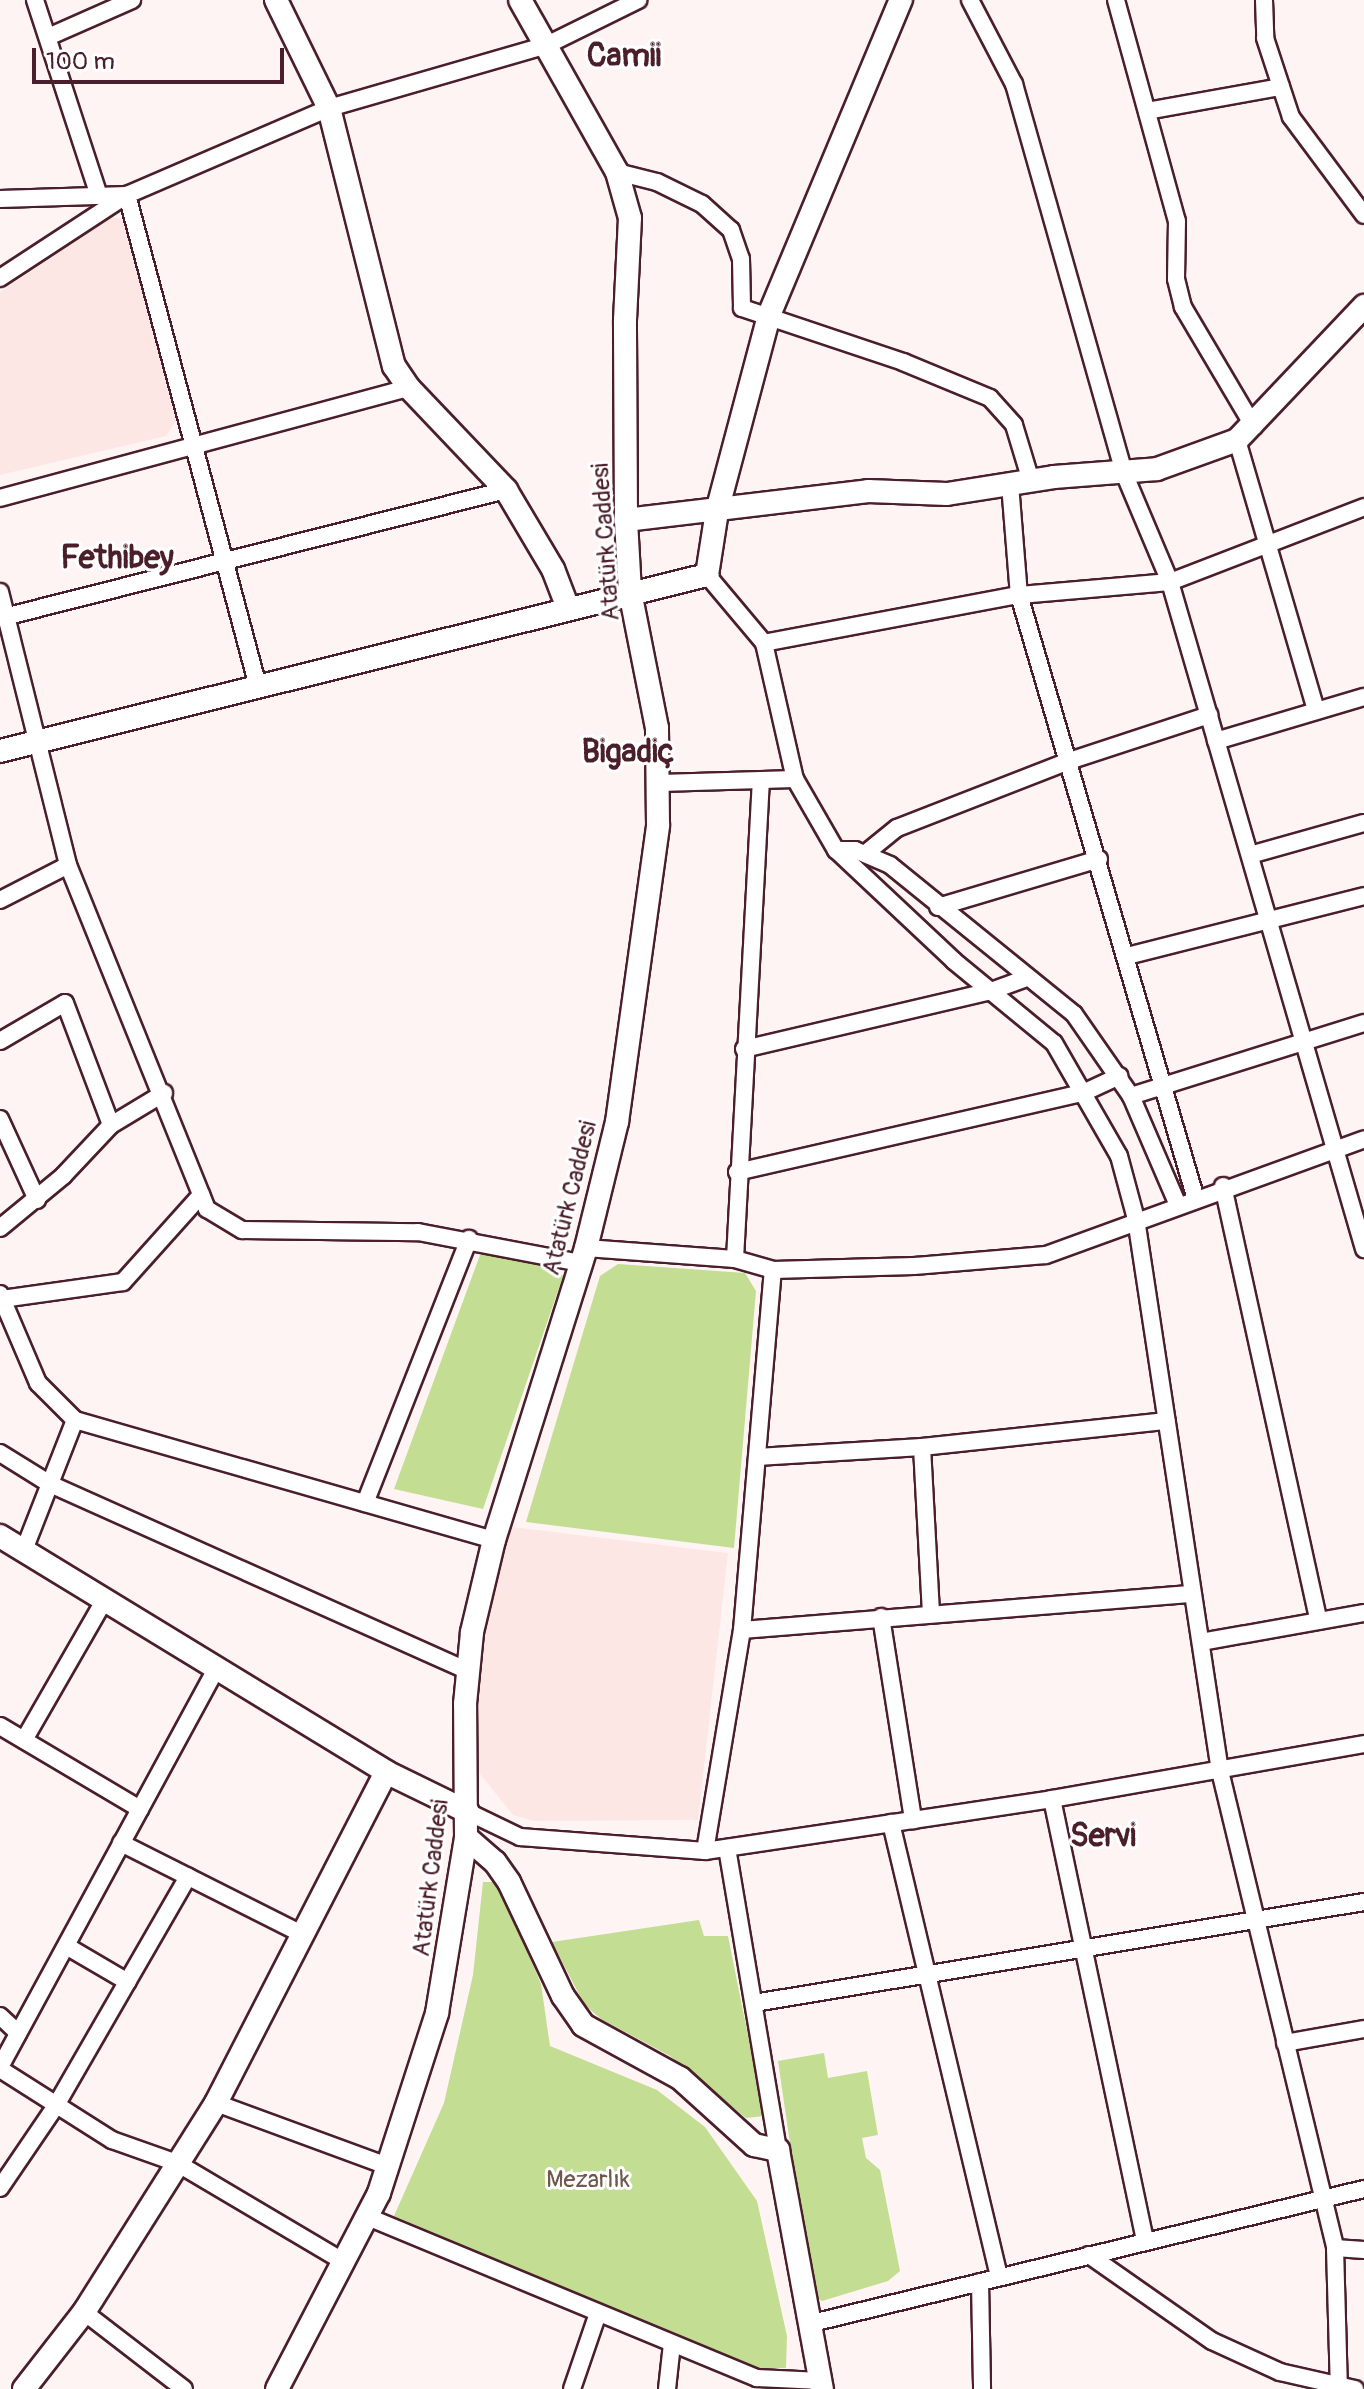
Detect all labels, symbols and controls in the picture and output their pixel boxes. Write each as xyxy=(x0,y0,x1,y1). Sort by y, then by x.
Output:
scale bar xyxy=(36,32,288,82)
district label: Camii xyxy=(587,37,661,75)
text: 100 m xyxy=(46,47,115,76)
street label: Atatürk Caddesi xyxy=(586,462,626,622)
district label: Fethibey xyxy=(60,539,174,577)
district label: Bigadiç xyxy=(582,733,674,771)
street label: Atatürk Caddesi xyxy=(537,1118,603,1278)
street label: Atatürk Caddesi xyxy=(407,1798,455,1958)
district label: Servi xyxy=(1070,1817,1136,1855)
park label: Mezarlık xyxy=(546,2166,630,2194)

